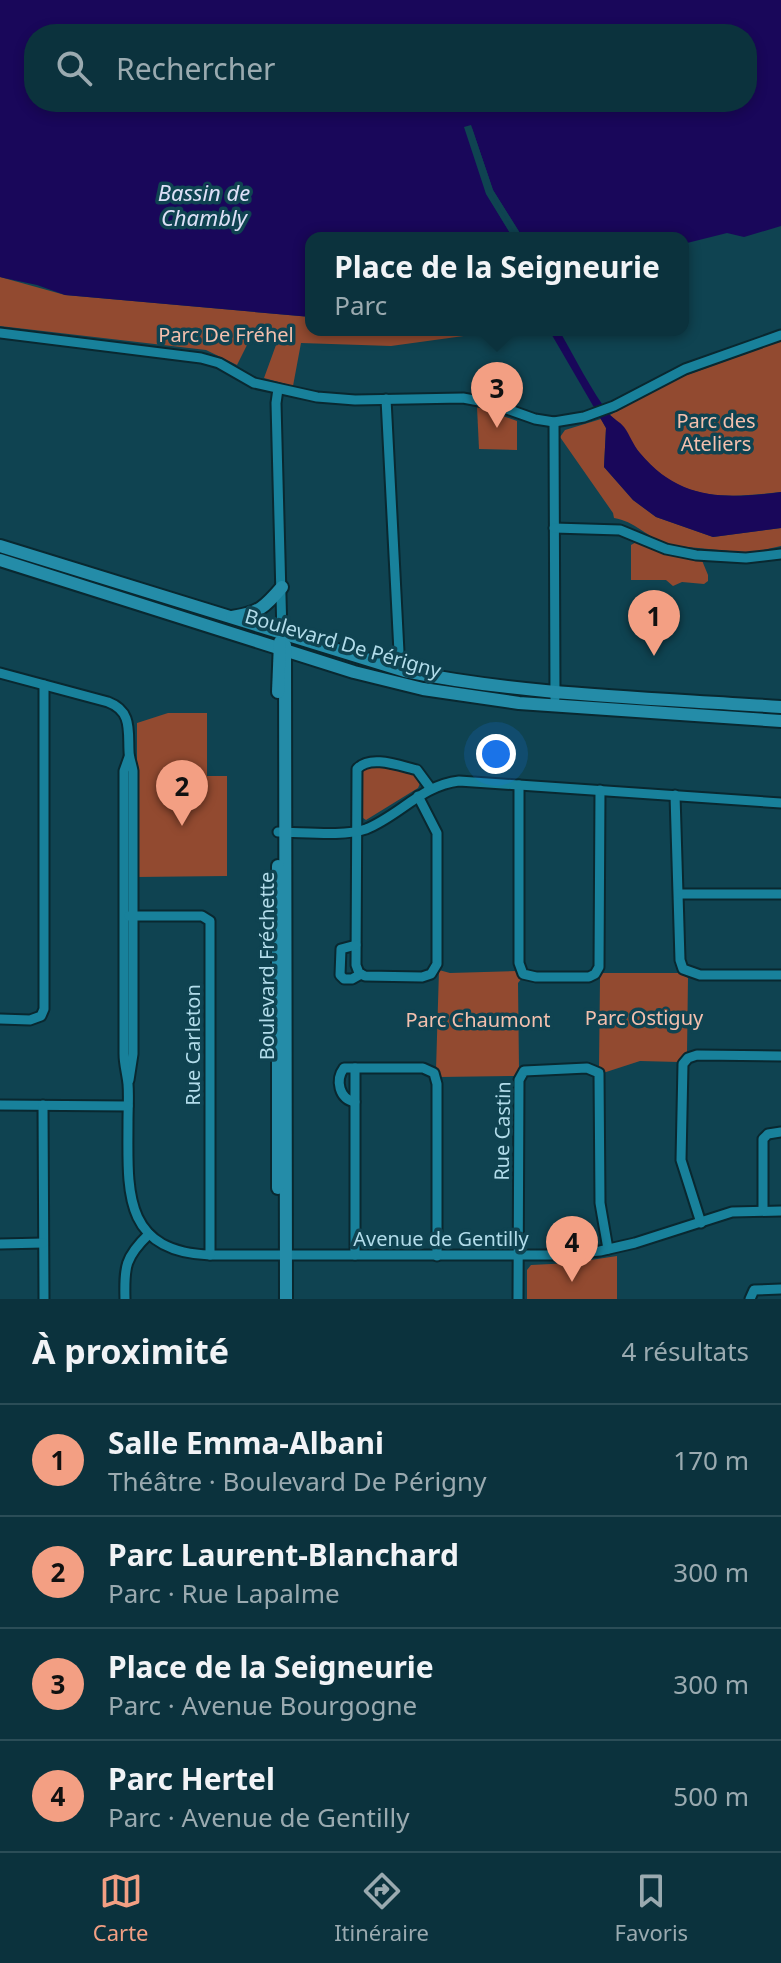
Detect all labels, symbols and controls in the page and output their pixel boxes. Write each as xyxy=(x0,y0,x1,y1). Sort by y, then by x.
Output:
search box xyxy=(24,24,757,112)
icon: search xyxy=(52,46,96,90)
text: Rechercher xyxy=(116,48,275,89)
water label: Bassin de Chambly xyxy=(158,177,250,232)
popup xyxy=(305,232,689,336)
text: Place de la Seigneurie xyxy=(334,246,660,287)
text: Parc xyxy=(334,287,387,323)
park label: Parc De Fréhel xyxy=(158,321,294,348)
pin: 3 xyxy=(471,362,523,428)
park label: Parc des Ateliers xyxy=(676,407,756,457)
pin: 1 xyxy=(628,590,680,656)
street label: Boulevard De Périgny xyxy=(242,602,445,684)
your location xyxy=(476,734,516,774)
pin: 2 xyxy=(156,760,208,826)
street label: Boulevard Fréchette xyxy=(253,872,280,1060)
street label: Rue Carleton xyxy=(179,984,206,1106)
park label: Parc Ostiguy xyxy=(585,1004,704,1031)
park label: Parc Chaumont xyxy=(406,1006,550,1033)
street label: Rue Castin xyxy=(488,1081,516,1181)
pin: 4 xyxy=(546,1216,598,1282)
street label: Avenue de Gentilly xyxy=(353,1225,529,1252)
text: À proximité xyxy=(32,1328,229,1374)
text: 4 résultats xyxy=(621,1333,749,1369)
text: Salle Emma-Albani xyxy=(108,1422,384,1463)
text: 1 xyxy=(51,1442,65,1478)
text: 170 m xyxy=(673,1442,749,1478)
text: Théâtre · Boulevard De Périgny xyxy=(108,1463,486,1499)
text: Parc Laurent-Blanchard xyxy=(108,1534,459,1575)
text: 2 xyxy=(51,1554,65,1590)
text: 300 m xyxy=(673,1554,749,1590)
text: Parc · Rue Lapalme xyxy=(108,1575,340,1611)
text: Place de la Seigneurie xyxy=(108,1646,434,1687)
text: 3 xyxy=(51,1666,65,1702)
text: 300 m xyxy=(673,1666,749,1702)
text: Parc · Avenue Bourgogne xyxy=(108,1687,417,1723)
text: Parc Hertel xyxy=(108,1758,275,1799)
text: 4 xyxy=(51,1778,65,1814)
text: 500 m xyxy=(673,1778,749,1814)
text: Parc · Avenue de Gentilly xyxy=(108,1799,409,1835)
tab: Carte xyxy=(93,1869,149,1947)
tab: Itinéraire xyxy=(334,1869,429,1947)
tab: Favoris xyxy=(615,1869,688,1947)

